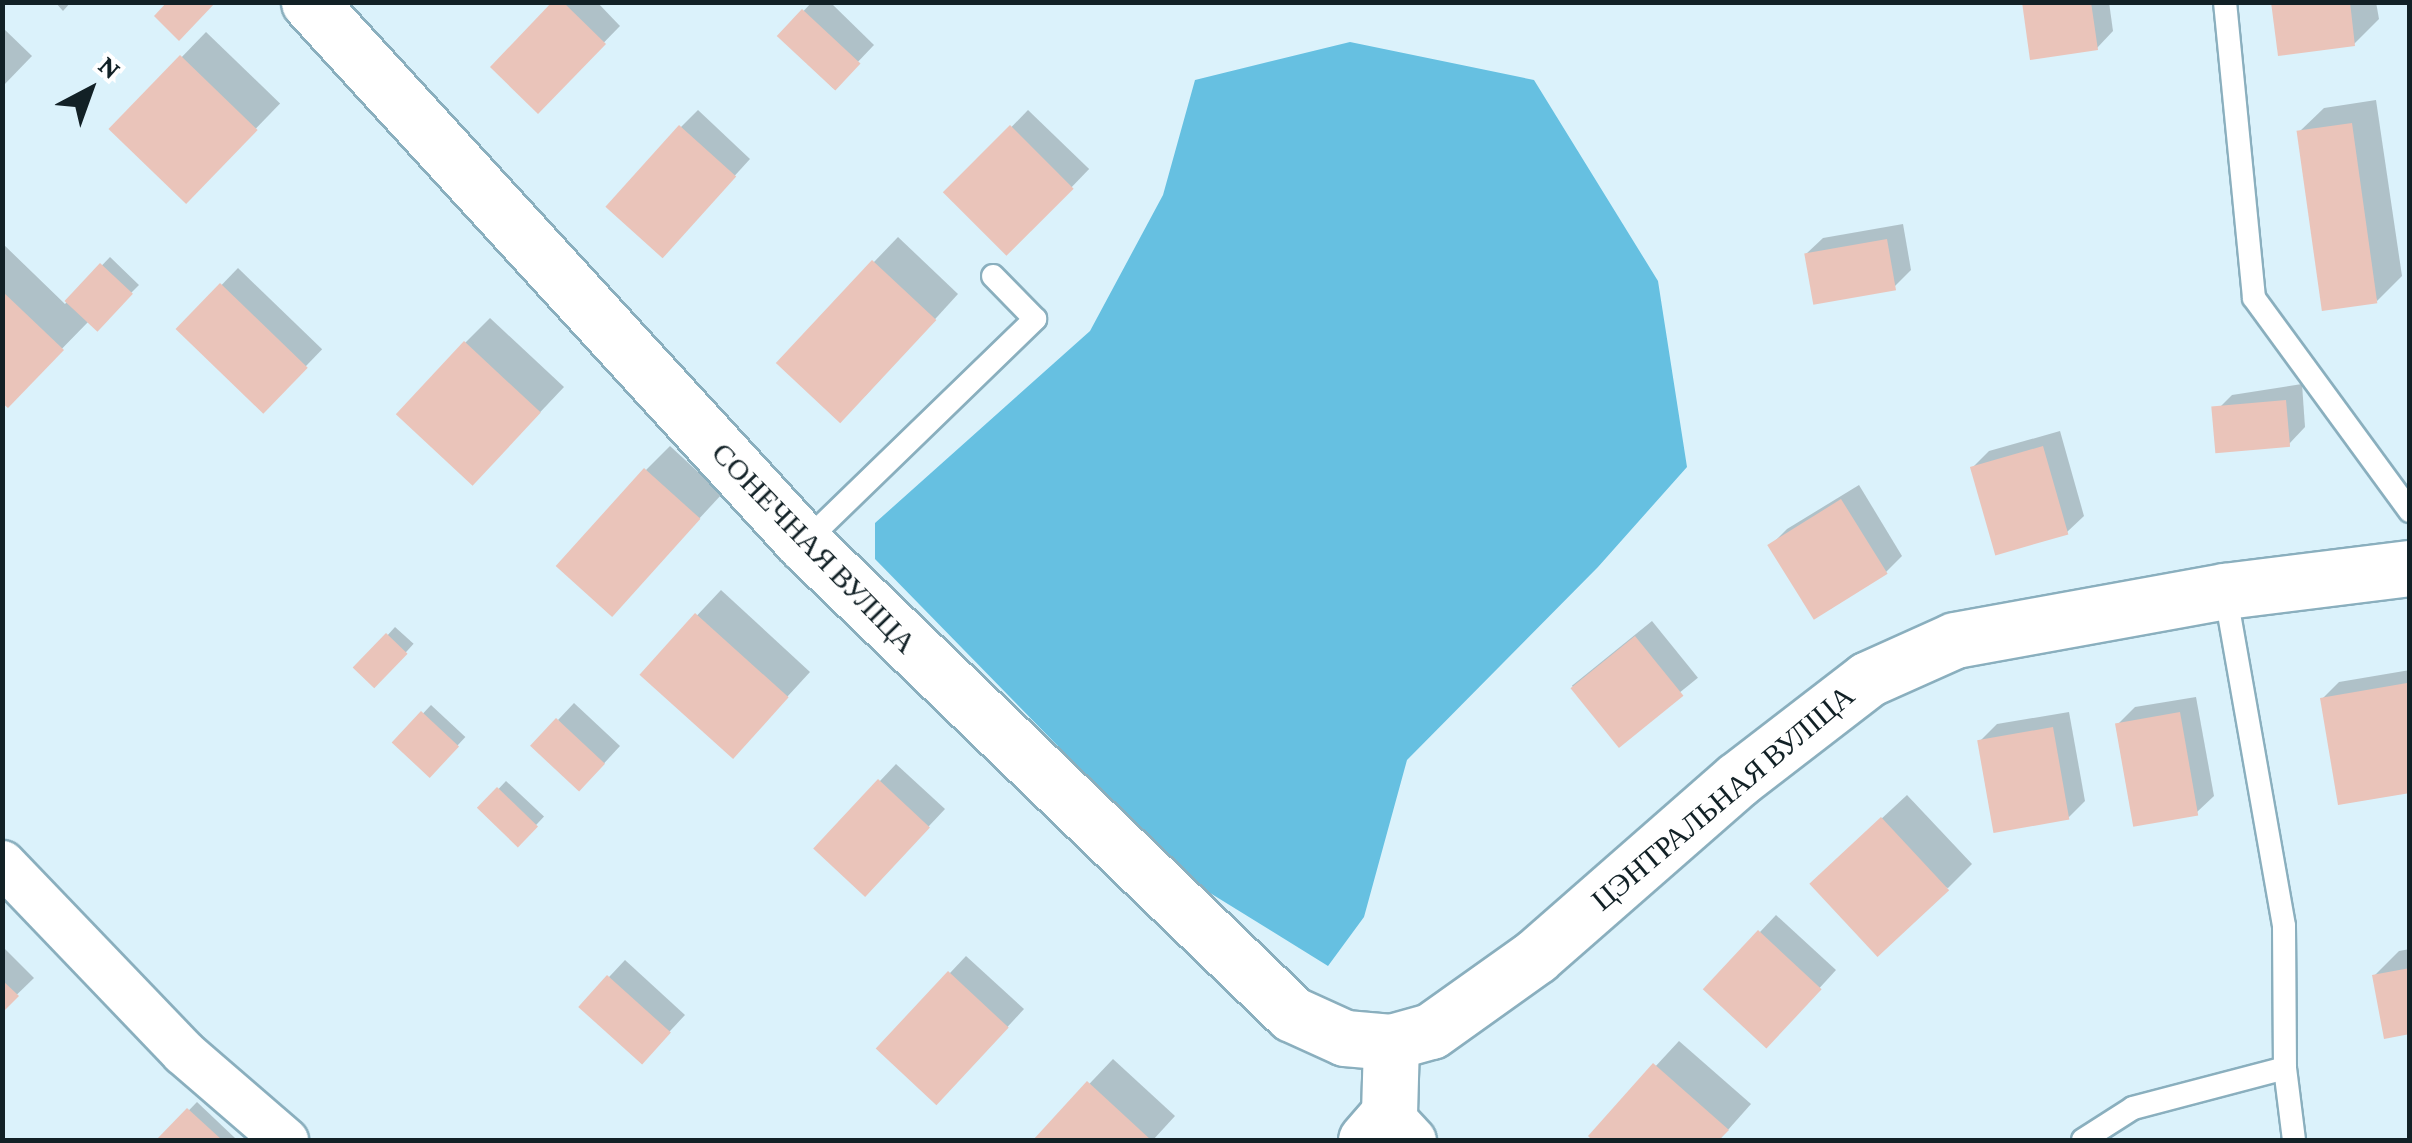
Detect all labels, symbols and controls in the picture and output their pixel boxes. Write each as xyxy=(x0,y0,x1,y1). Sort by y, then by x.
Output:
north arrow xyxy=(40,40,140,140)
text: N xyxy=(93,49,127,85)
street label: СОНЕЧНАЯ ВУЛІЦА xyxy=(704,435,924,661)
street label: ЦЭНТРАЛЬНАЯ ВУЛІЦА xyxy=(1584,678,1862,918)

